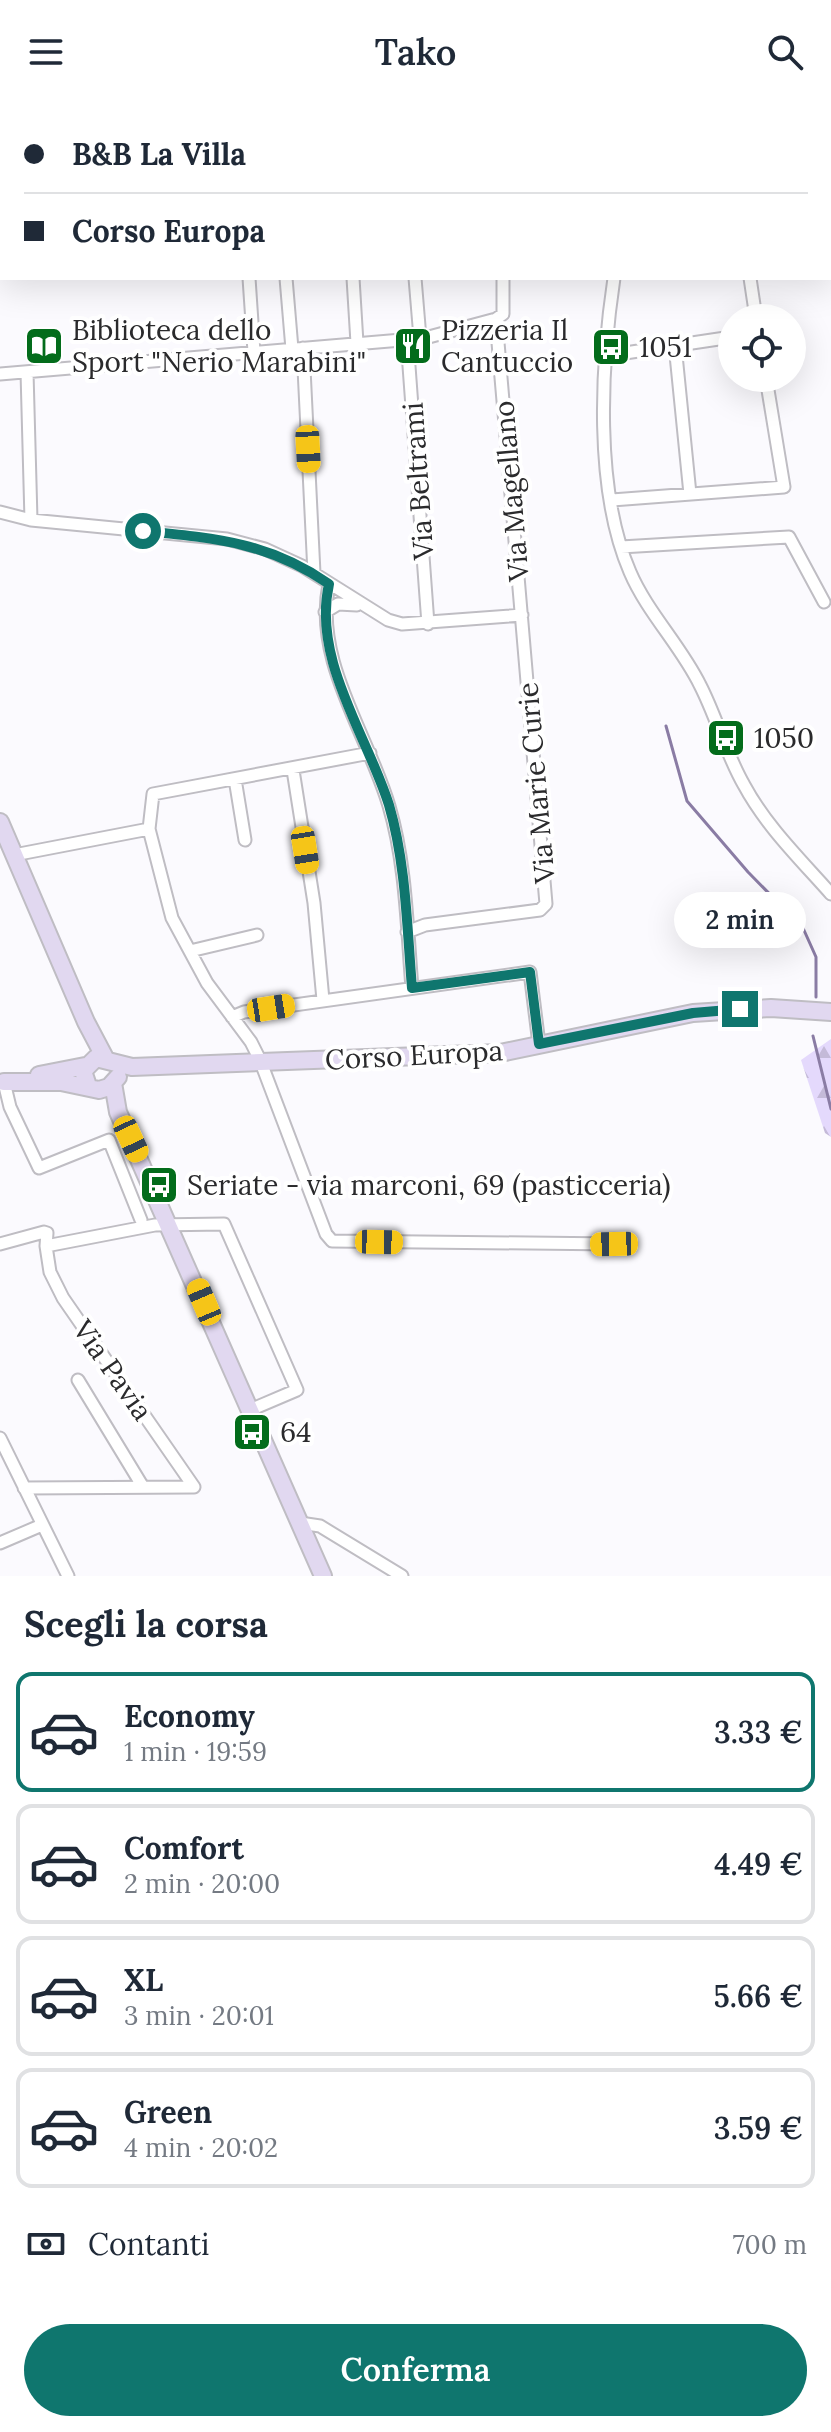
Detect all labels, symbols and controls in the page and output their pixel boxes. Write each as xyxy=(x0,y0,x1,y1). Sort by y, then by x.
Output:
text: Tako xyxy=(375,29,456,75)
icon: menu xyxy=(24,30,68,74)
icon: search xyxy=(763,30,807,74)
text: B&B La Villa xyxy=(72,135,246,173)
text: Corso Europa xyxy=(72,212,265,250)
map controls xyxy=(718,304,806,392)
button: locate xyxy=(718,304,806,392)
place label: Biblioteca dello Sport "Nerio Marabini" xyxy=(72,312,366,380)
place label: Pizzeria Il Cantuccio xyxy=(441,312,573,380)
library icon: Biblioteca dello Sport "Nerio Marabini" xyxy=(23,325,65,367)
restaurant icon: Pizzeria Il Cantuccio xyxy=(392,325,434,367)
bus stop icon: 1051 xyxy=(590,326,632,368)
place label: 1051 xyxy=(639,329,692,365)
street label: Via Magellano xyxy=(485,399,537,584)
street label: Via Beltrami xyxy=(395,401,442,562)
car xyxy=(295,424,321,474)
route start xyxy=(125,513,161,549)
street label: Via Marie Curie xyxy=(509,681,563,886)
bus stop icon: 1050 xyxy=(705,717,747,759)
place label: 1050 xyxy=(754,720,814,756)
car xyxy=(289,824,321,876)
callout: 2 min xyxy=(674,893,806,949)
text: 2 min xyxy=(706,903,774,936)
route end xyxy=(722,991,758,1027)
car xyxy=(245,992,297,1024)
street label: Corso Europa xyxy=(324,1032,504,1078)
car xyxy=(110,1112,152,1166)
bus stop icon: Seriate - via marconi, 69 (pasticceria) xyxy=(138,1164,180,1206)
place label: Seriate - via marconi, 69 (pasticceria) xyxy=(187,1167,671,1203)
car xyxy=(355,1230,403,1254)
car xyxy=(590,1232,638,1256)
car xyxy=(184,1275,224,1329)
street label: Via Pavia xyxy=(65,1312,161,1427)
bus stop icon: 64 xyxy=(231,1411,273,1453)
place label: 64 xyxy=(280,1414,311,1450)
text: Scegli la corsa xyxy=(24,1601,268,1647)
icon: car xyxy=(28,1696,100,1768)
text: Economy xyxy=(124,1697,255,1735)
text: 3.33 € xyxy=(714,1713,803,1751)
text: 1 min · 19:59 xyxy=(124,1735,267,1768)
icon: car xyxy=(28,1828,100,1900)
text: Comfort xyxy=(124,1829,244,1867)
text: 4.49 € xyxy=(714,1845,803,1883)
text: 2 min · 20:00 xyxy=(124,1867,280,1900)
icon: car xyxy=(28,1960,100,2032)
text: XL xyxy=(124,1961,163,1999)
text: 5.66 € xyxy=(713,1977,803,2015)
text: 3 min · 20:01 xyxy=(124,1999,274,2032)
icon: car xyxy=(28,2092,100,2164)
text: Green xyxy=(124,2093,212,2131)
text: 3.59 € xyxy=(714,2109,803,2147)
text: 4 min · 20:02 xyxy=(124,2131,278,2164)
icon: cash xyxy=(24,2222,68,2266)
text: Contanti xyxy=(88,2225,210,2263)
text: 700 m xyxy=(733,2228,807,2261)
button: Conferma xyxy=(24,2324,807,2416)

